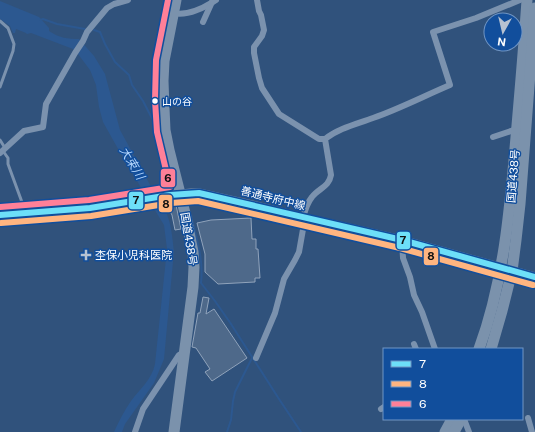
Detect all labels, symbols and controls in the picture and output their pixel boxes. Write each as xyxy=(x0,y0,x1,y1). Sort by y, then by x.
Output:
north arrow xyxy=(483,12,523,52)
text: N xyxy=(497,35,507,48)
place label: 山の谷 xyxy=(162,95,192,107)
marker: 山の谷 xyxy=(150,96,160,106)
water label: 大束川 xyxy=(117,144,148,184)
street label: 国道438号 xyxy=(505,149,521,203)
line badge: 6 xyxy=(160,168,176,188)
text: 6 xyxy=(164,172,172,184)
street label: 善通寺府中線 xyxy=(240,184,306,212)
line badge: 7 xyxy=(128,191,144,210)
text: 7 xyxy=(133,194,140,206)
line badge: 8 xyxy=(158,194,173,213)
text: 8 xyxy=(162,198,170,210)
street label: 国道438号 xyxy=(179,211,199,267)
line badge: 7 xyxy=(396,231,411,250)
text: 7 xyxy=(400,234,407,246)
line badge: 8 xyxy=(423,247,439,266)
marker: 杢保小児科医院 xyxy=(80,249,92,261)
place label: 杢保小児科医院 xyxy=(95,249,172,261)
text: 8 xyxy=(427,250,435,262)
legend xyxy=(383,348,523,420)
text: 7 xyxy=(419,357,426,371)
text: 8 xyxy=(419,377,427,391)
text: 6 xyxy=(419,397,426,411)

